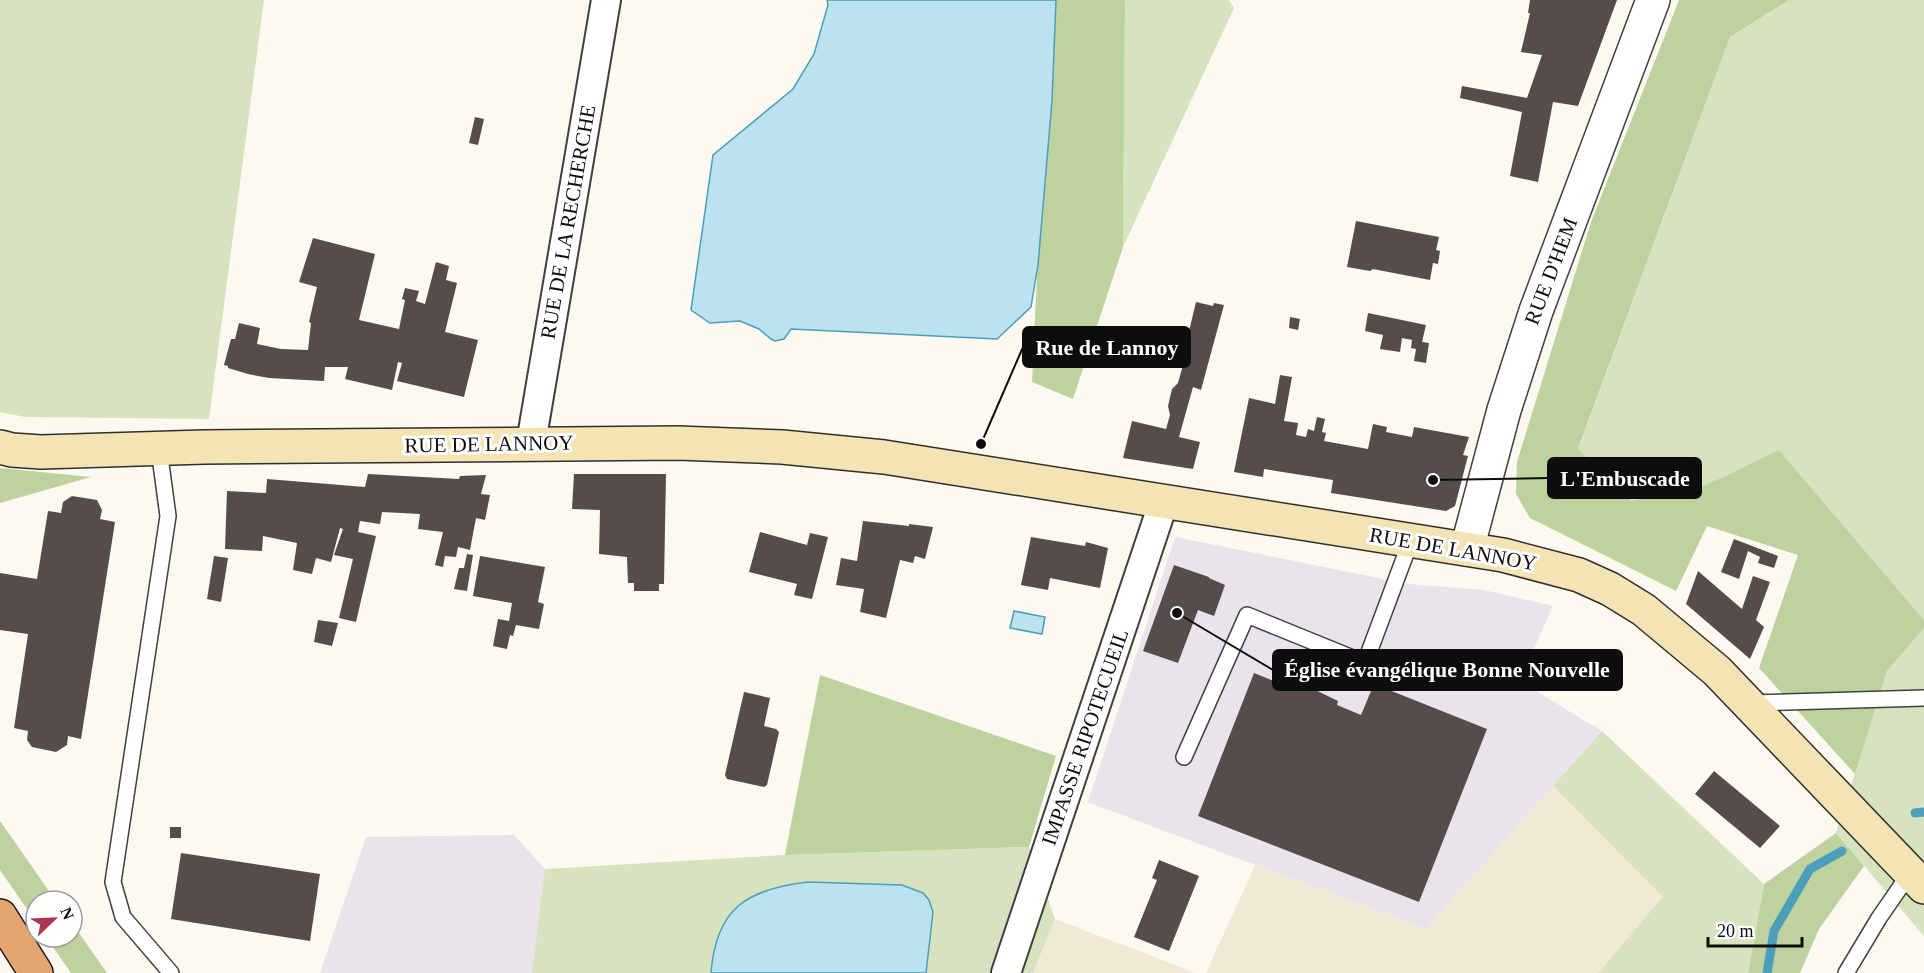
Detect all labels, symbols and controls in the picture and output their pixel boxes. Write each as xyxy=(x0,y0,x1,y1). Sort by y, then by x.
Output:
street label: RUE DE LA RECHERCHE xyxy=(536,103,600,341)
street label: RUE D'HEM xyxy=(1520,214,1583,328)
callout: Rue de Lannoy xyxy=(1023,327,1190,367)
text: Rue de Lannoy xyxy=(1035,335,1179,360)
street label: RUE DE LANNOY xyxy=(404,431,574,457)
callout: L'Embuscade xyxy=(1548,458,1701,498)
text: L'Embuscade xyxy=(1560,466,1690,491)
street label: RUE DE LANNOY xyxy=(1368,522,1538,576)
street label: IMPASSE RIPOTECUEIL xyxy=(1037,626,1133,848)
callout: Église évangélique Bonne Nouvelle xyxy=(1273,650,1622,690)
text: Église évangélique Bonne Nouvelle xyxy=(1284,657,1610,682)
north arrow xyxy=(24,889,84,949)
text: N xyxy=(57,905,78,922)
scale bar xyxy=(1708,910,1802,948)
text: 20 m xyxy=(1717,921,1754,941)

